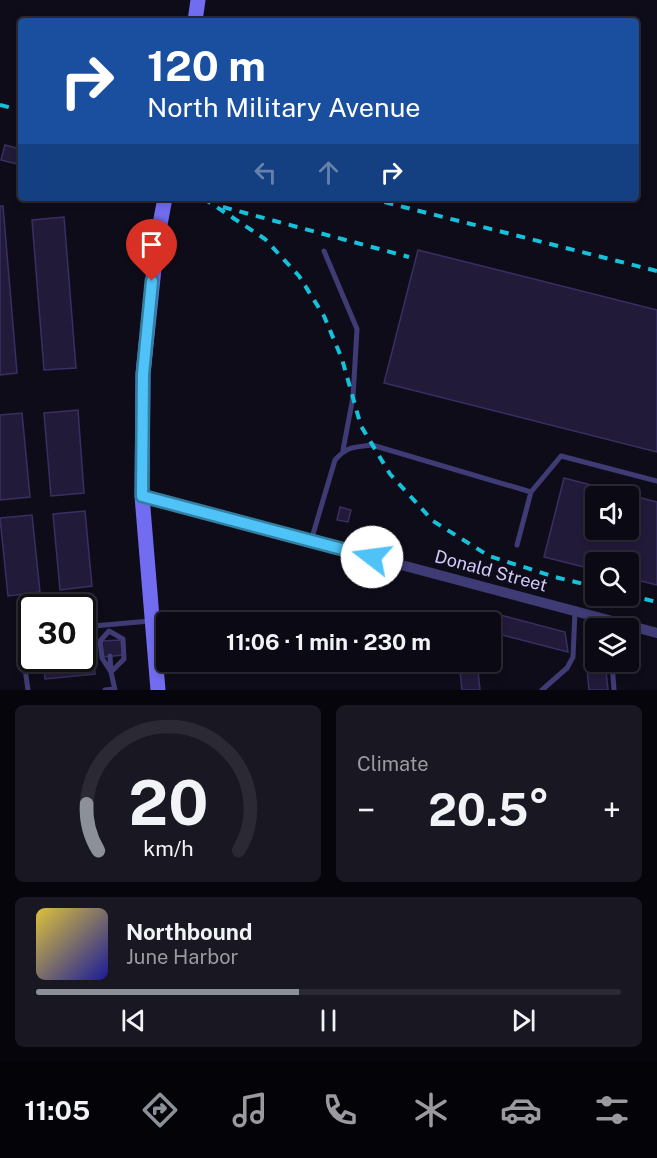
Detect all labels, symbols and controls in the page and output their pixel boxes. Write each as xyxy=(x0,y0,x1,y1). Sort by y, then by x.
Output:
text: 120 m xyxy=(147,41,266,90)
icon: right xyxy=(48,42,126,120)
text: North Military Avenue xyxy=(147,91,421,123)
icon: left xyxy=(249,156,282,189)
icon: ahead xyxy=(312,156,345,189)
icon: right xyxy=(375,156,408,189)
pin xyxy=(126,219,177,281)
icon: arrive xyxy=(135,228,168,261)
map controls xyxy=(585,486,639,672)
button: sound xyxy=(585,486,639,540)
position arrow xyxy=(340,525,404,589)
street label: Donald Street xyxy=(433,545,550,596)
button: search xyxy=(585,552,639,606)
speed limit sign: 30 xyxy=(18,594,96,672)
button: layers xyxy=(585,618,639,672)
text: 11:06 · 1 min · 230 m xyxy=(226,629,431,655)
text: Climate xyxy=(357,752,429,776)
text: 20 xyxy=(128,766,208,839)
text: 20.5° xyxy=(428,783,550,836)
text: − xyxy=(357,791,375,829)
text: + xyxy=(603,791,621,829)
text: km/h xyxy=(143,836,193,861)
text: Northbound xyxy=(126,919,252,945)
text: June Harbor xyxy=(126,945,238,969)
icon: previous xyxy=(117,1004,150,1037)
icon: pause xyxy=(312,1004,345,1037)
icon: next xyxy=(507,1004,540,1037)
icon: directions xyxy=(139,1089,181,1131)
icon: music xyxy=(229,1089,271,1131)
icon: phone xyxy=(319,1089,361,1131)
icon: climate xyxy=(410,1089,452,1131)
icon: car xyxy=(500,1089,542,1131)
icon: filters xyxy=(591,1089,633,1131)
text: 11:05 xyxy=(24,1094,90,1126)

